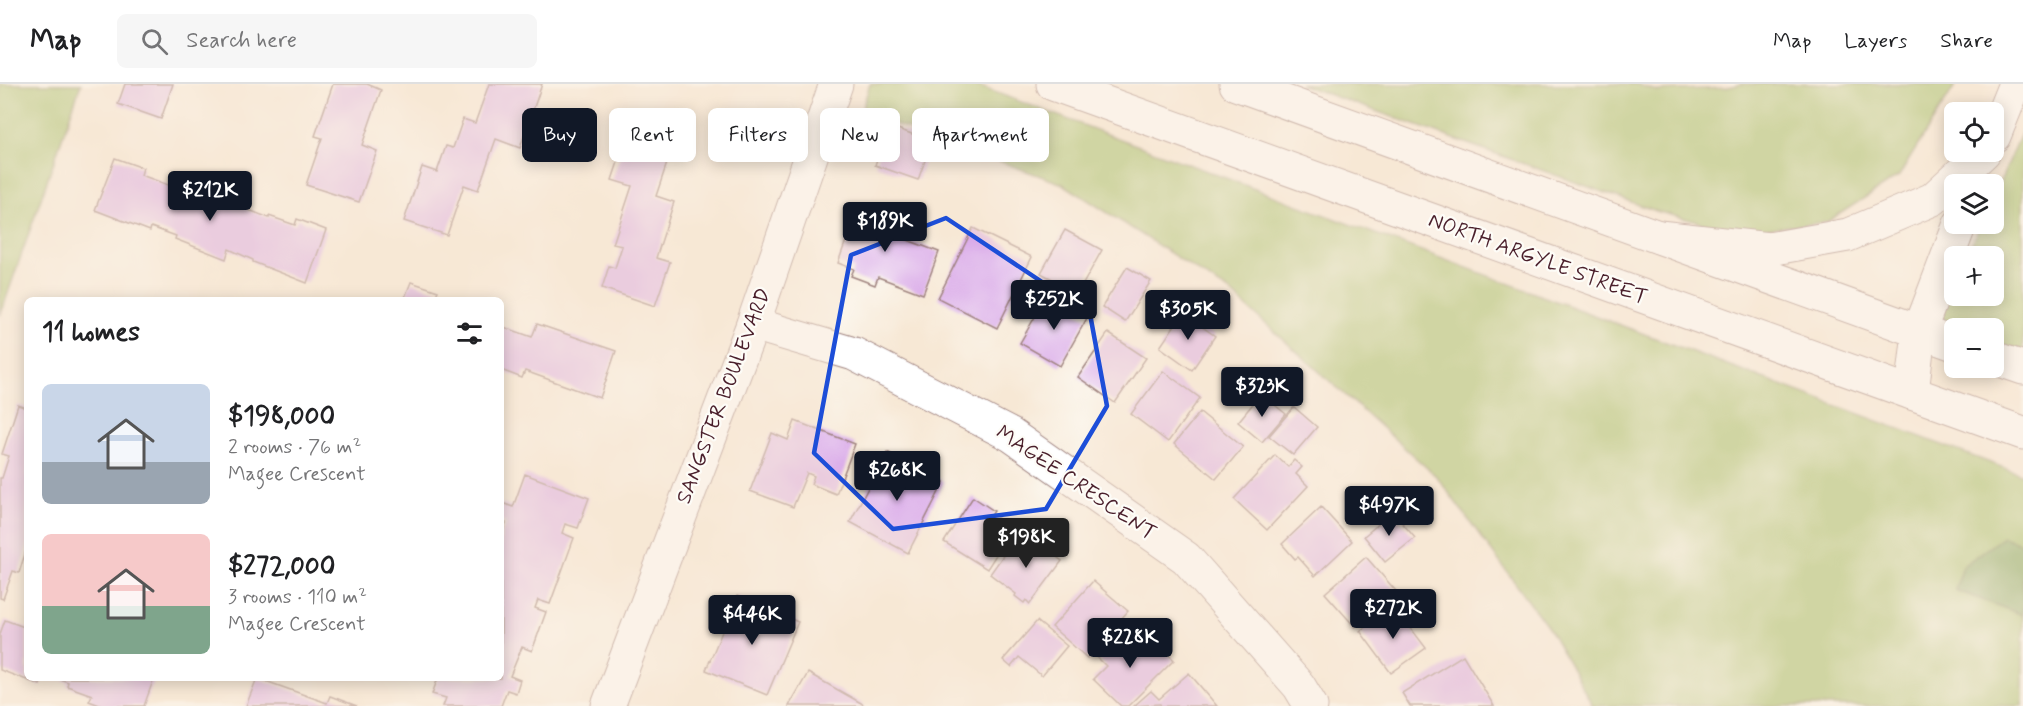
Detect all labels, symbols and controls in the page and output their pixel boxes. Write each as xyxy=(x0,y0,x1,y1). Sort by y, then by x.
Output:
search box xyxy=(117,14,537,68)
text: Map xyxy=(30,23,81,60)
icon: search xyxy=(138,25,171,58)
text: Search here xyxy=(186,27,297,55)
text: Map xyxy=(1773,27,1811,55)
text: Layers xyxy=(1844,27,1907,55)
text: Share xyxy=(1940,27,1993,55)
map controls xyxy=(1944,102,2004,378)
button: locate xyxy=(1944,102,2004,162)
chip: Buy xyxy=(522,108,597,162)
chip: Rent xyxy=(609,108,696,162)
chip: Filters xyxy=(708,108,808,162)
chip: New xyxy=(820,108,900,162)
chip: Apartment xyxy=(912,108,1049,162)
pin: $212K xyxy=(168,171,252,222)
button: layers xyxy=(1944,174,2004,234)
text: $212K xyxy=(182,177,238,204)
pin: $189K xyxy=(843,202,927,253)
street label: NORTH ARGYLE STREET xyxy=(1424,206,1652,312)
text: $189K xyxy=(857,208,913,235)
button: + xyxy=(1944,246,2004,306)
pin: $252K xyxy=(1012,280,1096,331)
street label: SANGSTER BOULEVARD xyxy=(670,284,778,508)
text: $252K xyxy=(1025,286,1083,313)
pin: $305K xyxy=(1146,290,1230,341)
text: $305K xyxy=(1159,296,1217,323)
text: 11 homes xyxy=(42,316,140,350)
icon: filters xyxy=(453,317,486,350)
button: − xyxy=(1944,318,2004,378)
pin: $323K xyxy=(1220,367,1304,418)
text: $323K xyxy=(1235,373,1289,400)
text: $198,000 xyxy=(228,400,335,434)
icon: home xyxy=(90,408,162,480)
street label: MAGEE CRESCENT xyxy=(990,419,1162,547)
text: 2 rooms · 76 m² xyxy=(228,434,361,461)
pin: $268K xyxy=(855,451,939,502)
text: $268K xyxy=(868,457,926,484)
text: Magee Crescent xyxy=(228,461,366,488)
pin: $497K xyxy=(1347,486,1431,537)
text: $497K xyxy=(1359,492,1419,519)
pin: $198K xyxy=(984,518,1068,569)
text: $198K xyxy=(997,524,1055,551)
text: $272,000 xyxy=(228,550,335,584)
icon: home xyxy=(90,558,162,630)
text: 3 rooms · 110 m² xyxy=(228,584,367,611)
pin: $272K xyxy=(1351,589,1435,640)
pin: $446K xyxy=(710,595,794,646)
text: $272K xyxy=(1364,595,1422,622)
text: $446K xyxy=(722,601,782,628)
text: Magee Crescent xyxy=(228,611,366,638)
pin: $228K xyxy=(1088,618,1172,669)
text: $228K xyxy=(1101,624,1159,651)

